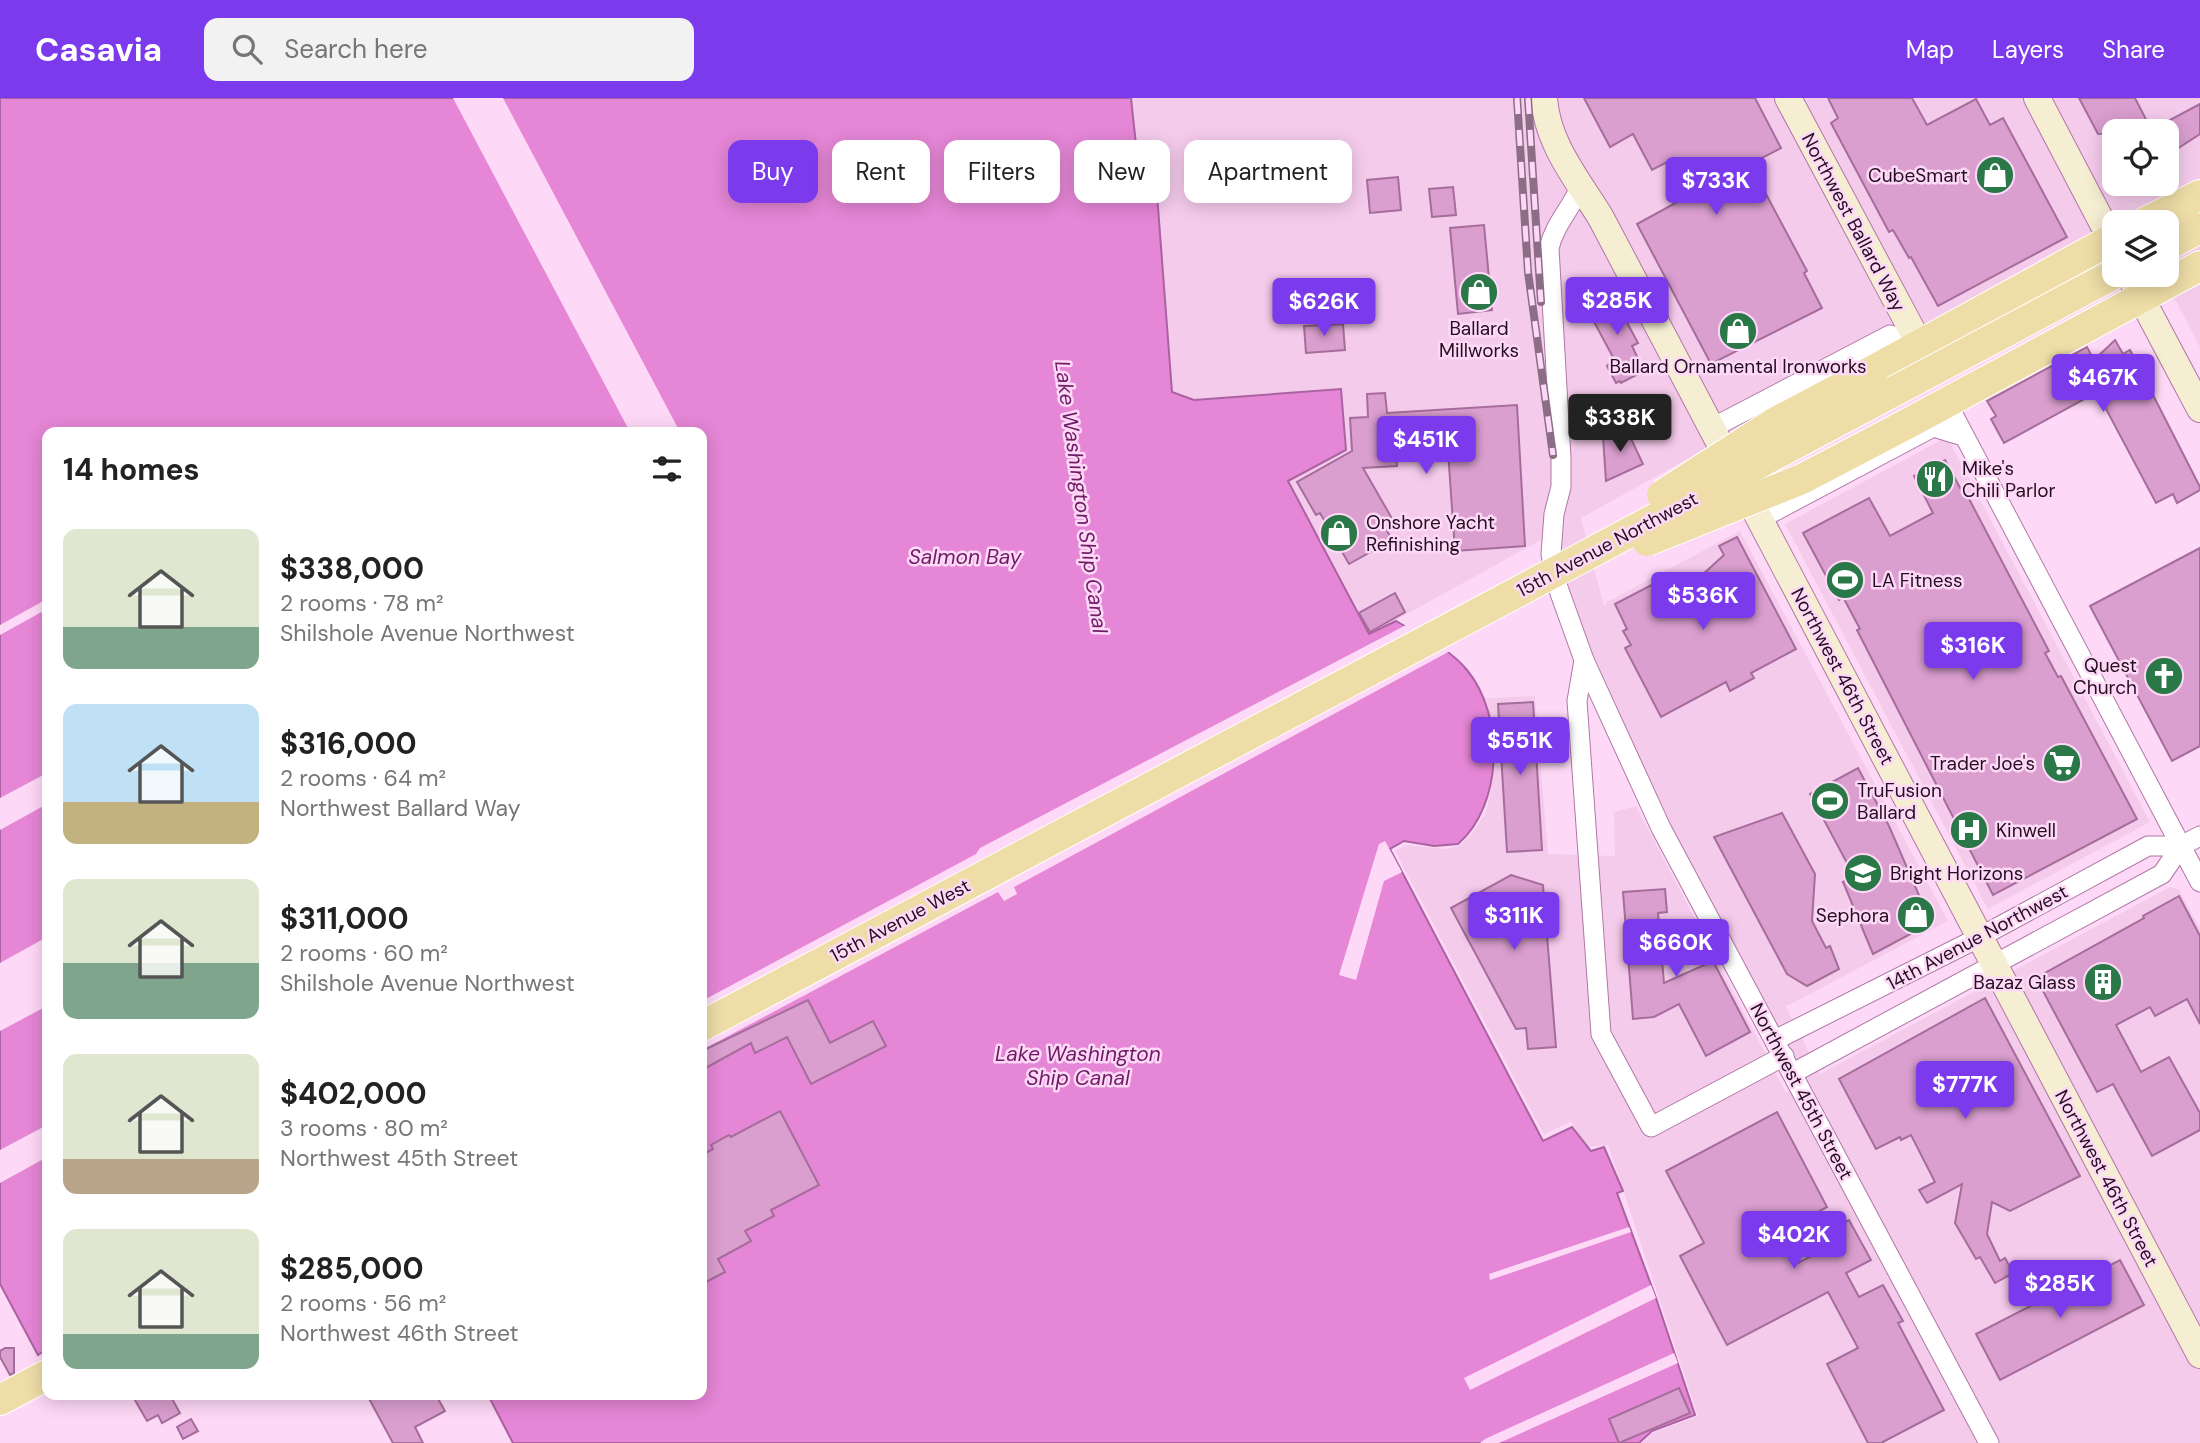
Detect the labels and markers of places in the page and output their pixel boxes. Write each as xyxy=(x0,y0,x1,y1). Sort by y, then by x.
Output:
shop icon: CubeSmart xyxy=(1974,154,2016,196)
pin: $733K xyxy=(1667,158,1765,217)
place label: CubeSmart xyxy=(1868,163,1968,188)
shop icon: Ballard Millworks xyxy=(1458,271,1500,313)
pin: $626K xyxy=(1275,278,1373,338)
pin: $285K xyxy=(1568,278,1666,337)
shop icon: Ballard Ornamental Ironworks xyxy=(1717,310,1759,352)
place label: Ballard Millworks xyxy=(1439,316,1519,363)
place label: Ballard Ornamental Ironworks xyxy=(1609,354,1867,379)
pin: $467K xyxy=(2054,354,2152,414)
pin: $338K xyxy=(1571,394,1669,454)
pin: $451K xyxy=(1377,416,1475,476)
place label: Mike's Chili Parlor xyxy=(1962,456,2055,503)
restaurant icon: Mike's Chili Parlor xyxy=(1914,458,1956,500)
place label: Onshore Yacht Refinishing xyxy=(1366,510,1495,557)
shop icon: Onshore Yacht Refinishing xyxy=(1318,512,1360,554)
sports icon: LA Fitness xyxy=(1824,559,1866,601)
place label: LA Fitness xyxy=(1872,568,1963,593)
pin: $536K xyxy=(1654,573,1752,632)
pin: $316K xyxy=(1924,622,2022,682)
place label: Quest Church xyxy=(2073,653,2137,700)
church icon: Quest Church xyxy=(2143,655,2185,697)
pin: $551K xyxy=(1471,718,1569,777)
supermarket icon: Trader Joe's xyxy=(2041,742,2083,784)
place label: Trader Joe's xyxy=(1930,751,2035,776)
place label: TruFusion Ballard xyxy=(1857,778,1942,825)
sports icon: TruFusion Ballard xyxy=(1809,780,1851,822)
hospital icon: Kinwell xyxy=(1948,809,1990,851)
place label: Kinwell xyxy=(1996,818,2056,843)
school or university icon: Bright Horizons xyxy=(1842,852,1884,894)
place label: Bright Horizons xyxy=(1890,861,2023,886)
pin: $311K xyxy=(1465,892,1563,952)
shop icon: Sephora xyxy=(1895,894,1937,936)
place label: Sephora xyxy=(1816,903,1889,928)
pin: $660K xyxy=(1627,920,1725,979)
building icon: Bazaz Glass xyxy=(2082,961,2124,1003)
place label: Bazaz Glass xyxy=(1973,970,2076,995)
pin: $777K xyxy=(1916,1062,2014,1121)
pin: $402K xyxy=(1745,1212,1843,1271)
pin: $285K xyxy=(2011,1260,2109,1320)

